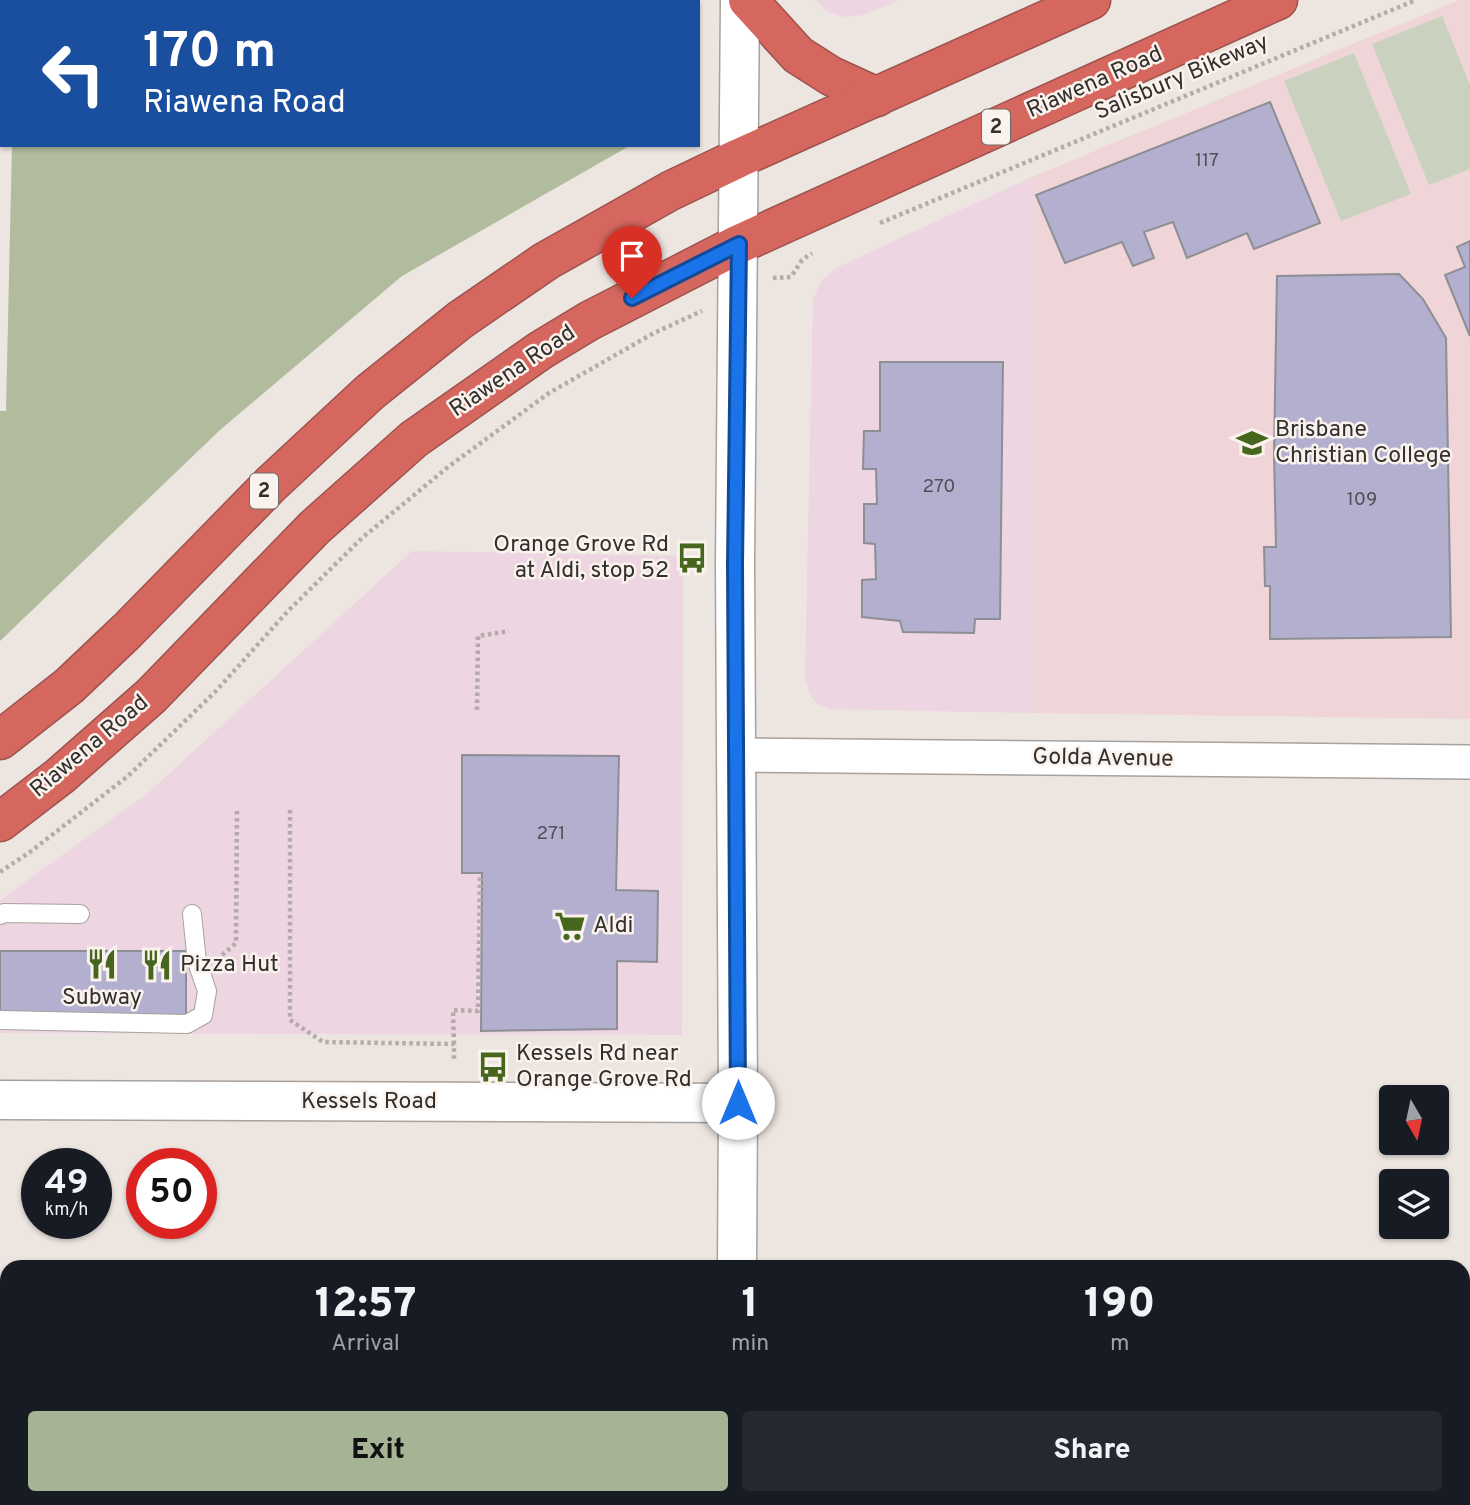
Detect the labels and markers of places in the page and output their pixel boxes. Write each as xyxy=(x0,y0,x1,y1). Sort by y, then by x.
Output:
pin xyxy=(602,226,662,298)
place label: Brisbane Christian College xyxy=(1275,416,1451,471)
school or university icon: Brisbane Christian College xyxy=(1235,426,1269,460)
place label: Orange Grove Rd at Aldi, stop 52 xyxy=(493,531,669,586)
bus stop icon: Orange Grove Rd at Aldi, stop 52 xyxy=(675,541,709,575)
supermarket icon: Aldi xyxy=(553,909,587,943)
place label: Aldi xyxy=(593,912,633,941)
restaurant icon: Subway xyxy=(85,947,119,981)
restaurant icon: Pizza Hut xyxy=(140,948,174,982)
place label: Pizza Hut xyxy=(180,951,279,980)
place label: Subway xyxy=(62,984,142,1013)
place label: Kessels Rd near Orange Grove Rd xyxy=(516,1040,692,1095)
bus stop icon: Kessels Rd near Orange Grove Rd xyxy=(476,1050,510,1084)

